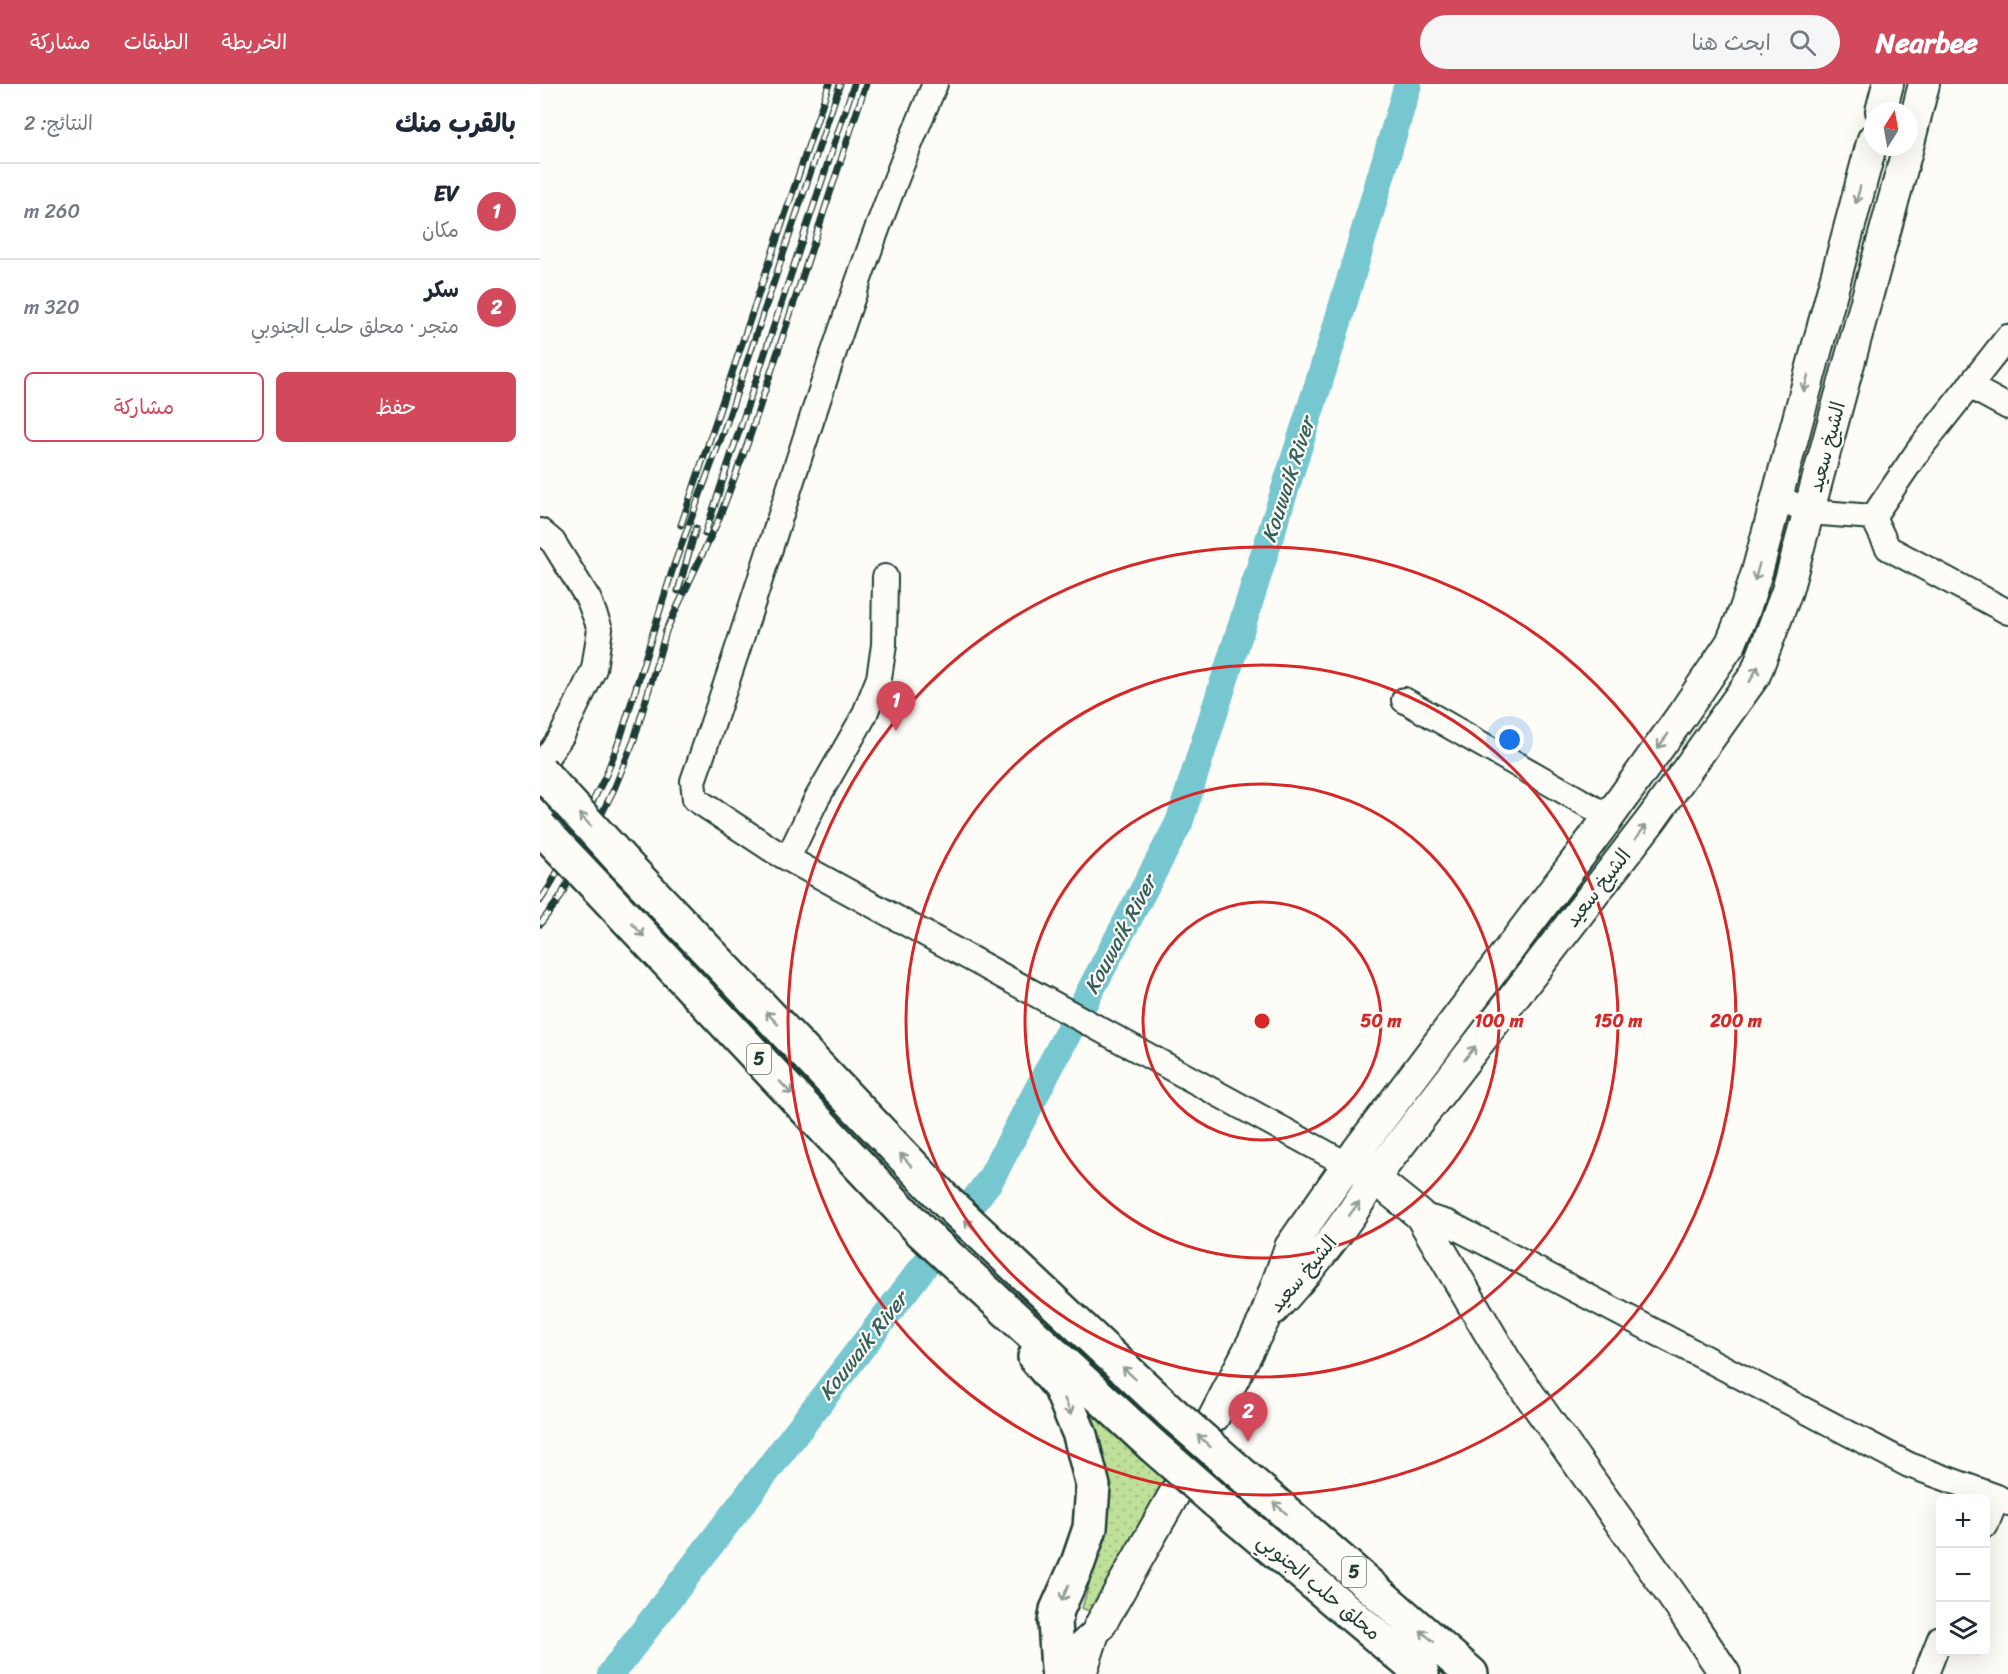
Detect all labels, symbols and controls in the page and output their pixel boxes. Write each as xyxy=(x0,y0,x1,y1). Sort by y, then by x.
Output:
search box xyxy=(1420,15,1840,69)
text: Nearbee xyxy=(1876,18,1978,67)
text: مشاركة xyxy=(30,23,91,61)
text: الطبقات xyxy=(124,23,189,61)
text: الخريطة xyxy=(222,23,287,61)
text: ابحث هنا xyxy=(1692,23,1771,62)
icon: search xyxy=(1786,26,1819,59)
text: بالقرب منك xyxy=(395,100,516,146)
north arrow xyxy=(1864,102,1918,156)
text: النتائج: 2 xyxy=(24,106,93,141)
text: EV xyxy=(434,174,459,213)
one-way arrow xyxy=(1851,185,1863,204)
text: 260 m xyxy=(24,194,80,229)
text: 1 xyxy=(492,194,501,229)
text: مكان xyxy=(422,213,459,248)
text: سكر xyxy=(425,270,459,309)
text: 320 m xyxy=(24,290,80,325)
text: 2 xyxy=(491,290,502,325)
text: متجر · محلق حلب الجنوبي xyxy=(251,309,459,344)
button: مشاركة xyxy=(24,372,264,442)
button: حفظ xyxy=(276,372,516,442)
one-way arrow xyxy=(1800,373,1812,392)
street label: الشيخ سعيد xyxy=(1798,398,1856,496)
water label: Kouwaik River xyxy=(1250,409,1327,547)
one-way arrow xyxy=(1751,562,1762,581)
one-way arrow xyxy=(1749,665,1760,683)
pin: 1 xyxy=(876,682,916,731)
your location xyxy=(1495,725,1524,754)
one-way arrow xyxy=(1657,732,1669,748)
one-way arrow xyxy=(578,812,592,827)
one-way arrow xyxy=(1634,824,1647,840)
street label: الشيخ سعيد xyxy=(1556,841,1640,935)
water label: Kouwaik River xyxy=(1073,865,1169,1001)
one-way arrow xyxy=(631,923,645,938)
text: 50 m xyxy=(1361,1005,1402,1037)
text: 100 m xyxy=(1475,1005,1524,1037)
text: 150 m xyxy=(1594,1005,1642,1037)
text: 200 m xyxy=(1709,1005,1762,1037)
one-way arrow xyxy=(765,1011,779,1026)
centre of rings xyxy=(1252,1011,1272,1031)
road number: 5 xyxy=(747,1044,771,1074)
one-way arrow xyxy=(1464,1045,1477,1061)
one-way arrow xyxy=(779,1080,793,1095)
one-way arrow xyxy=(900,1153,914,1168)
one-way arrow xyxy=(1348,1202,1360,1218)
one-way arrow xyxy=(964,1219,979,1233)
street label: الشيخ سعيد xyxy=(1260,1227,1346,1321)
water label: Kouwaik River xyxy=(808,1280,920,1409)
one-way arrow xyxy=(1122,1366,1137,1380)
pin: 2 xyxy=(1228,1392,1268,1442)
one-way arrow xyxy=(1063,1397,1074,1415)
one-way arrow xyxy=(1197,1434,1212,1448)
map controls xyxy=(1936,1494,1990,1656)
button: + xyxy=(1936,1494,1990,1548)
one-way arrow xyxy=(1273,1501,1288,1515)
street label: محلق حلب الجنوبي xyxy=(1249,1524,1389,1650)
button: − xyxy=(1936,1548,1990,1602)
road number: 5 xyxy=(1342,1557,1366,1587)
one-way arrow xyxy=(1058,1583,1070,1601)
button: layers xyxy=(1936,1602,1990,1656)
one-way arrow xyxy=(1419,1629,1435,1642)

